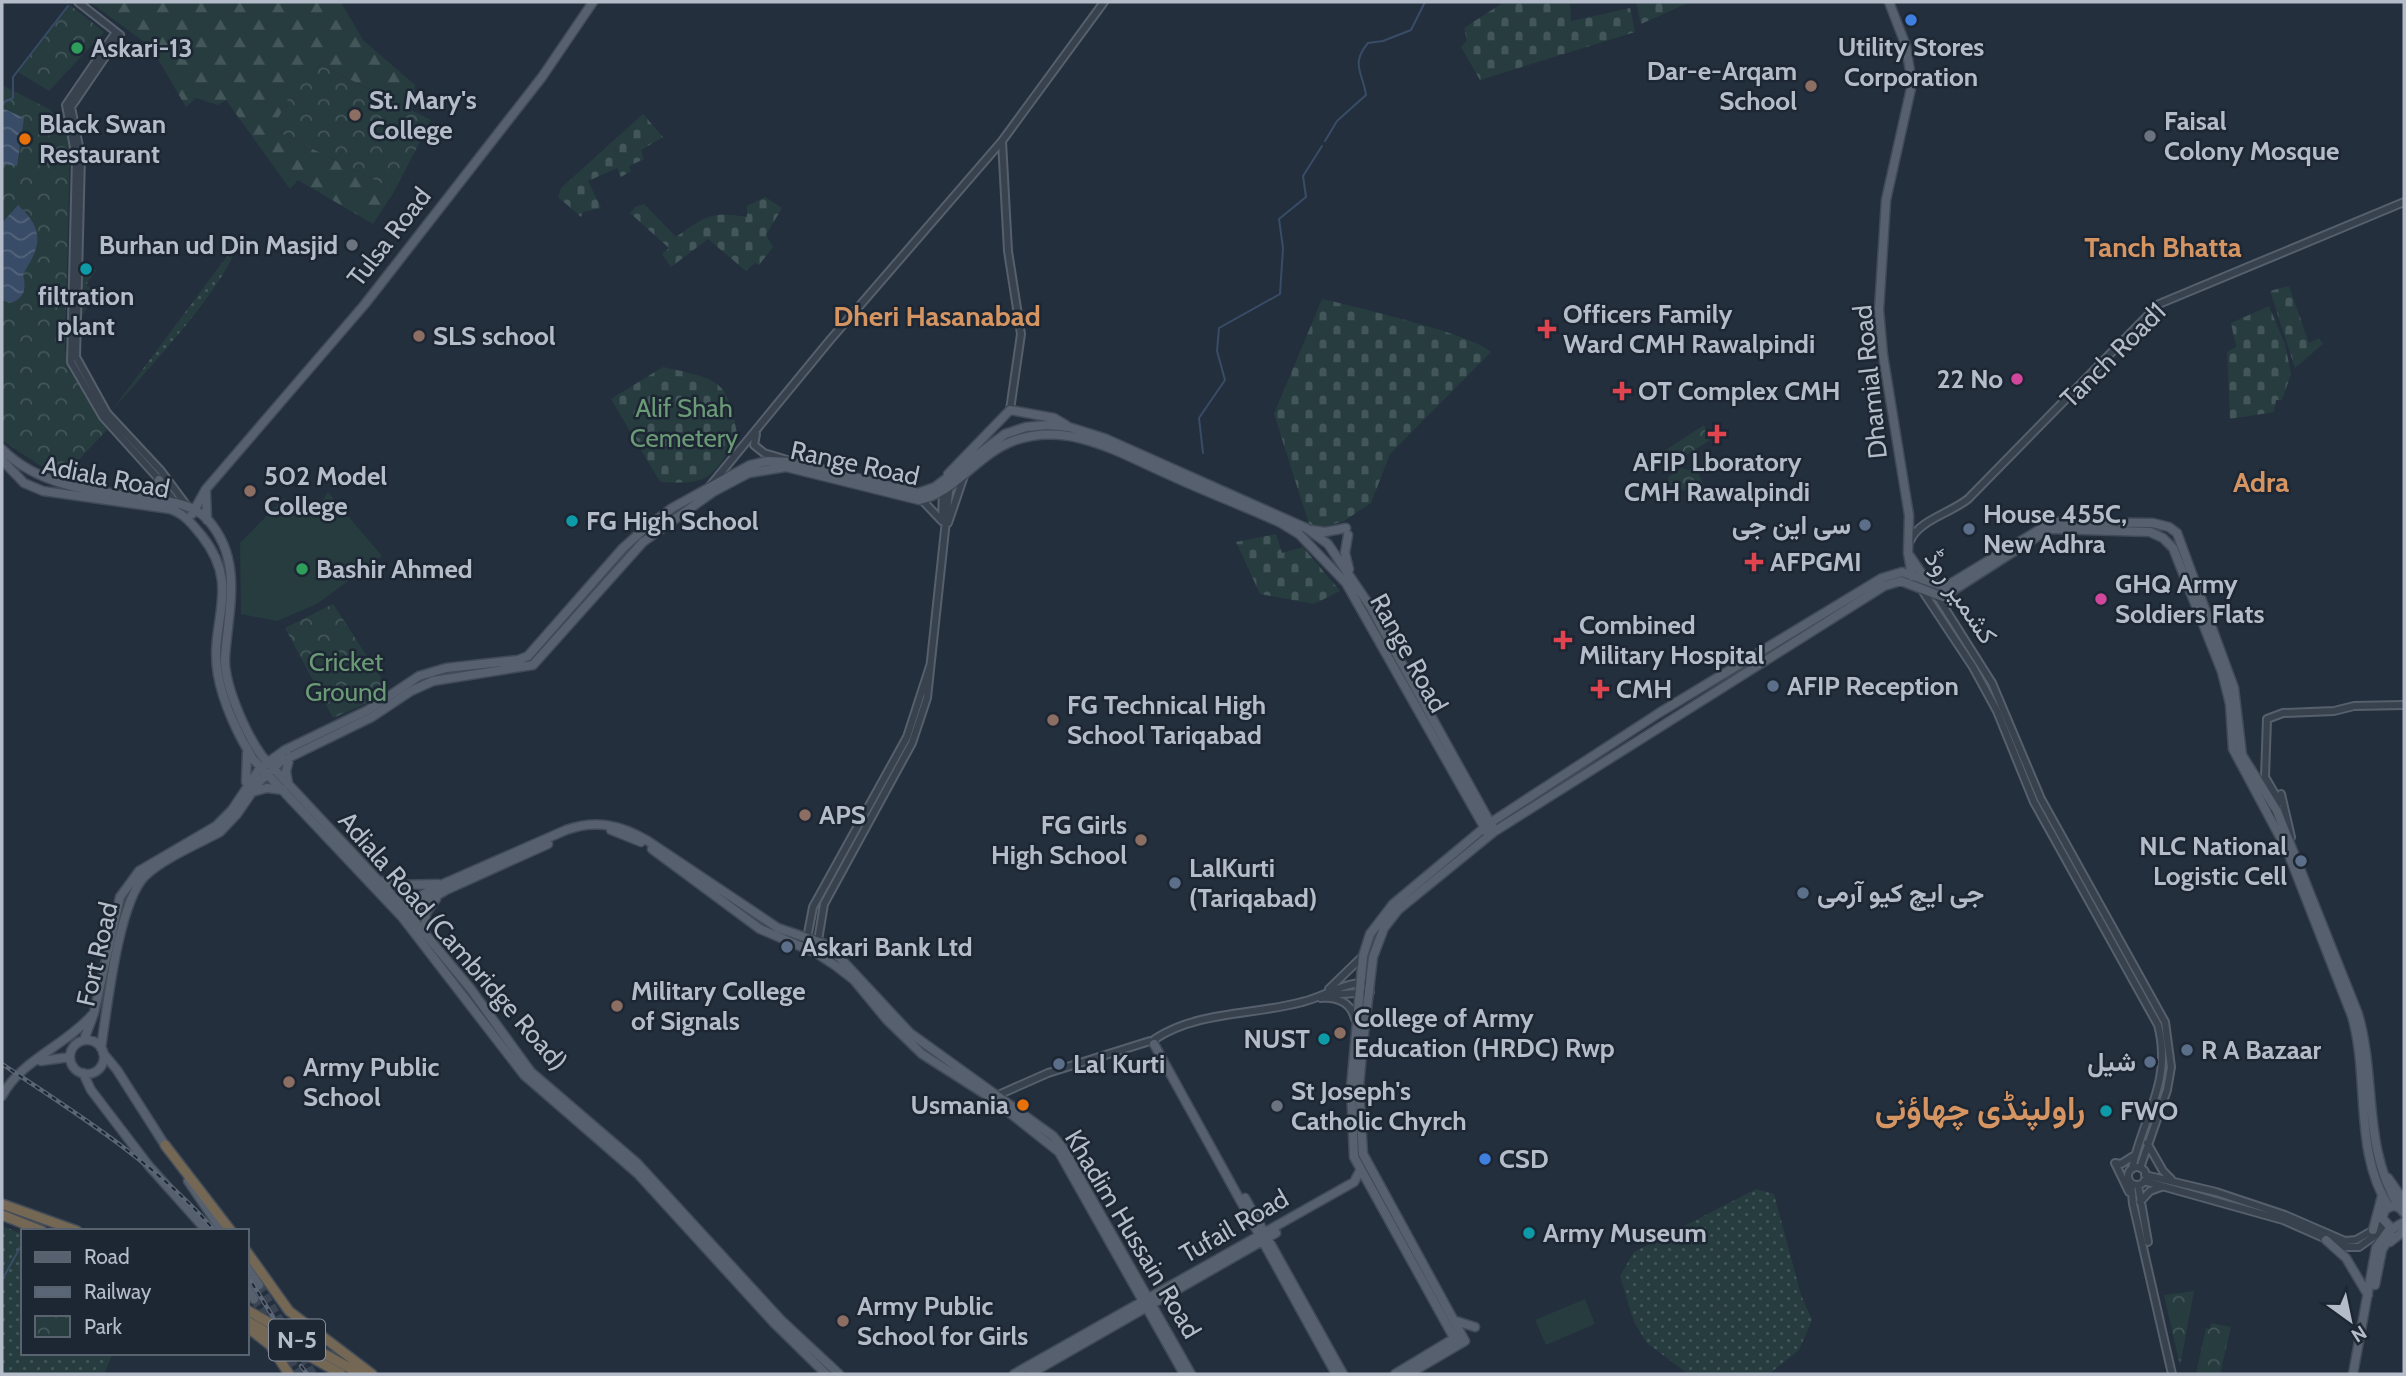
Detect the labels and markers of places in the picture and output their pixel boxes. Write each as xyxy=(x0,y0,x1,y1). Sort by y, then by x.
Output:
marker: Utility Stores Corporation xyxy=(1903,12,1919,28)
place label: Utility Stores Corporation xyxy=(1838,31,1984,93)
place label: Askari-13 xyxy=(91,32,193,64)
marker: Askari-13 xyxy=(69,40,85,56)
place label: Dar-e-Arqam School xyxy=(1647,55,1797,117)
marker: Dar-e-Arqam School xyxy=(1803,78,1819,94)
place label: St. Mary's College xyxy=(369,84,477,146)
place label: Faisal Colony Mosque xyxy=(2164,105,2339,167)
marker: St. Mary's College xyxy=(347,107,363,123)
place label: Black Swan Restaurant xyxy=(39,108,166,170)
marker: Faisal Colony Mosque xyxy=(2142,128,2158,144)
marker: Black Swan Restaurant xyxy=(17,131,33,147)
place label: Burhan ud Din Masjid xyxy=(99,229,338,261)
marker: Burhan ud Din Masjid xyxy=(344,237,360,253)
marker: filtration plant xyxy=(78,261,94,277)
place label: filtration plant xyxy=(38,280,134,342)
place label: Officers Family Ward CMH Rawalpindi xyxy=(1563,298,1815,360)
marker: Officers Family Ward CMH Rawalpindi xyxy=(1537,319,1557,339)
place label: SLS school xyxy=(433,320,556,352)
marker: SLS school xyxy=(411,328,427,344)
place label: 22 No xyxy=(1937,363,2003,395)
marker: 22 No xyxy=(2009,371,2025,387)
place label: OT Complex CMH xyxy=(1638,375,1841,407)
marker: OT Complex CMH xyxy=(1612,381,1632,401)
marker: AFIP Lboratory CMH Rawalpindi xyxy=(1707,424,1727,444)
place label: AFIP Lboratory CMH Rawalpindi xyxy=(1624,446,1810,508)
place label: 502 Model College xyxy=(264,460,387,522)
marker: 502 Model College xyxy=(242,483,258,499)
place label: House 455C, New Adhra xyxy=(1983,498,2127,560)
place label: FG High School xyxy=(586,505,759,537)
place label: سی این جی xyxy=(1732,509,1851,541)
marker: FG High School xyxy=(564,513,580,529)
marker: سی این جی xyxy=(1857,517,1873,533)
marker: House 455C, New Adhra xyxy=(1961,521,1977,537)
place label: AFPGMI xyxy=(1770,546,1862,578)
marker: AFPGMI xyxy=(1744,552,1764,572)
place label: Bashir Ahmed xyxy=(316,553,473,585)
marker: Bashir Ahmed xyxy=(294,561,310,577)
place label: GHQ Army Soldiers Flats xyxy=(2115,568,2265,630)
marker: GHQ Army Soldiers Flats xyxy=(2093,591,2109,607)
place label: Combined Military Hospital xyxy=(1579,609,1764,671)
marker: Combined Military Hospital xyxy=(1553,630,1573,650)
place label: AFIP Reception xyxy=(1787,670,1959,702)
place label: CMH xyxy=(1616,673,1672,705)
marker: AFIP Reception xyxy=(1765,678,1781,694)
marker: CMH xyxy=(1590,679,1610,699)
place label: FG Technical High School Tariqabad xyxy=(1067,689,1266,751)
marker: FG Technical High School Tariqabad xyxy=(1045,712,1061,728)
place label: APS xyxy=(819,799,866,831)
marker: APS xyxy=(797,807,813,823)
place label: FG Girls High School xyxy=(991,809,1127,871)
place label: NLC National Logistic Cell xyxy=(2139,830,2287,892)
marker: FG Girls High School xyxy=(1133,832,1149,848)
place label: LalKurti (Tariqabad) xyxy=(1189,852,1317,914)
marker: NLC National Logistic Cell xyxy=(2293,853,2309,869)
marker: LalKurti (Tariqabad) xyxy=(1167,875,1183,891)
place label: جی ایچ کیو آرمی xyxy=(1817,877,1984,911)
marker: جی ایچ کیو آرمی xyxy=(1795,885,1811,901)
place label: Askari Bank Ltd xyxy=(801,931,973,963)
marker: Askari Bank Ltd xyxy=(779,939,795,955)
place label: Military College of Signals xyxy=(631,975,806,1037)
marker: Military College of Signals xyxy=(609,998,625,1014)
place label: College of Army Education (HRDC) Rwp xyxy=(1354,1002,1615,1064)
place label: NUST xyxy=(1243,1023,1311,1055)
marker: College of Army Education (HRDC) Rwp xyxy=(1332,1025,1348,1041)
marker: NUST xyxy=(1316,1031,1332,1047)
place label: R A Bazaar xyxy=(2201,1034,2322,1066)
marker: R A Bazaar xyxy=(2179,1042,2195,1058)
place label: شیل xyxy=(2087,1046,2136,1078)
place label: Lal Kurti xyxy=(1073,1048,1165,1080)
place label: Army Public School xyxy=(303,1051,439,1113)
marker: شیل xyxy=(2142,1054,2158,1070)
marker: Lal Kurti xyxy=(1051,1056,1067,1072)
marker: Army Public School xyxy=(281,1074,297,1090)
place label: St Joseph's Catholic Chyrch xyxy=(1291,1075,1467,1137)
place label: Usmania xyxy=(911,1089,1009,1121)
place label: FWO xyxy=(2120,1095,2178,1127)
marker: Usmania xyxy=(1015,1097,1031,1113)
marker: St Joseph's Catholic Chyrch xyxy=(1269,1098,1285,1114)
marker: FWO xyxy=(2098,1103,2114,1119)
place label: CSD xyxy=(1499,1143,1549,1175)
marker: CSD xyxy=(1477,1151,1493,1167)
place label: Army Museum xyxy=(1543,1217,1707,1249)
marker: Army Museum xyxy=(1521,1225,1537,1241)
place label: Army Public School for Girls xyxy=(857,1290,1028,1352)
marker: Army Public School for Girls xyxy=(835,1313,851,1329)

